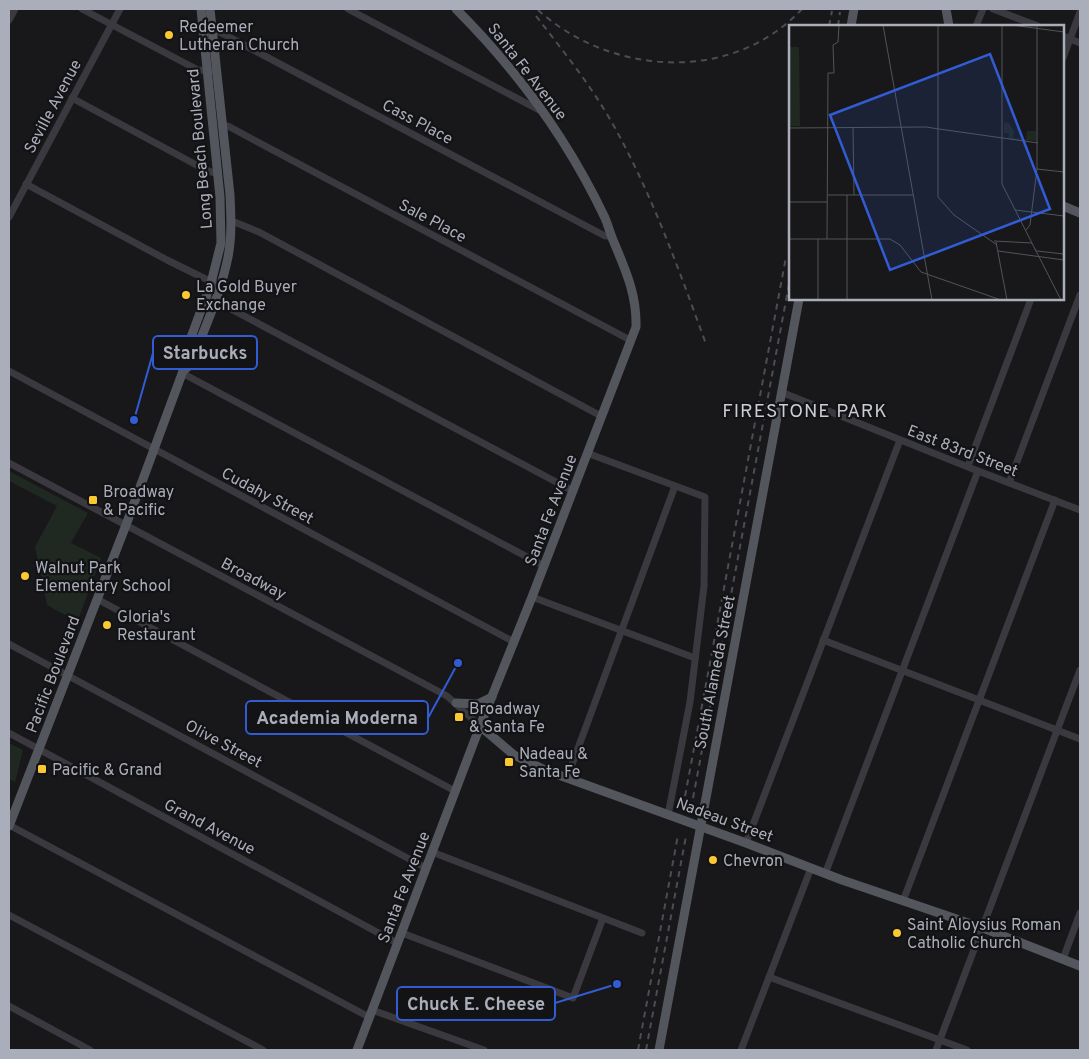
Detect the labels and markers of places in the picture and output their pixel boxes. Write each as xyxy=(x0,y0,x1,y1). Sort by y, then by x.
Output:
place label: Redeemer Lutheran Church xyxy=(179,18,299,56)
marker: Redeemer Lutheran Church xyxy=(163,29,175,41)
place label: La Gold Buyer Exchange xyxy=(196,278,297,316)
marker: La Gold Buyer Exchange xyxy=(180,289,192,301)
callout: Starbucks xyxy=(153,336,257,369)
place label: Broadway & Pacific xyxy=(103,483,174,521)
marker: Broadway & Pacific xyxy=(87,494,99,506)
place label: Walnut Park Elementary School xyxy=(35,559,171,597)
marker: Walnut Park Elementary School xyxy=(19,570,31,582)
place label: Gloria's Restaurant xyxy=(117,608,196,646)
marker: Gloria's Restaurant xyxy=(101,619,113,631)
place label: Broadway & Santa Fe xyxy=(469,700,545,738)
callout: Academia Moderna xyxy=(246,701,428,734)
marker: Broadway & Santa Fe xyxy=(453,711,465,723)
place label: Nadeau & Santa Fe xyxy=(519,745,588,783)
marker: Nadeau & Santa Fe xyxy=(503,756,515,768)
place label: Pacific & Grand xyxy=(52,761,162,781)
marker: Pacific & Grand xyxy=(36,763,48,775)
place label: Chevron xyxy=(723,852,783,872)
marker: Chevron xyxy=(707,854,719,866)
place label: Saint Aloysius Roman Catholic Church xyxy=(907,916,1061,954)
marker: Saint Aloysius Roman Catholic Church xyxy=(891,927,903,939)
callout: Chuck E. Cheese xyxy=(397,987,555,1020)

